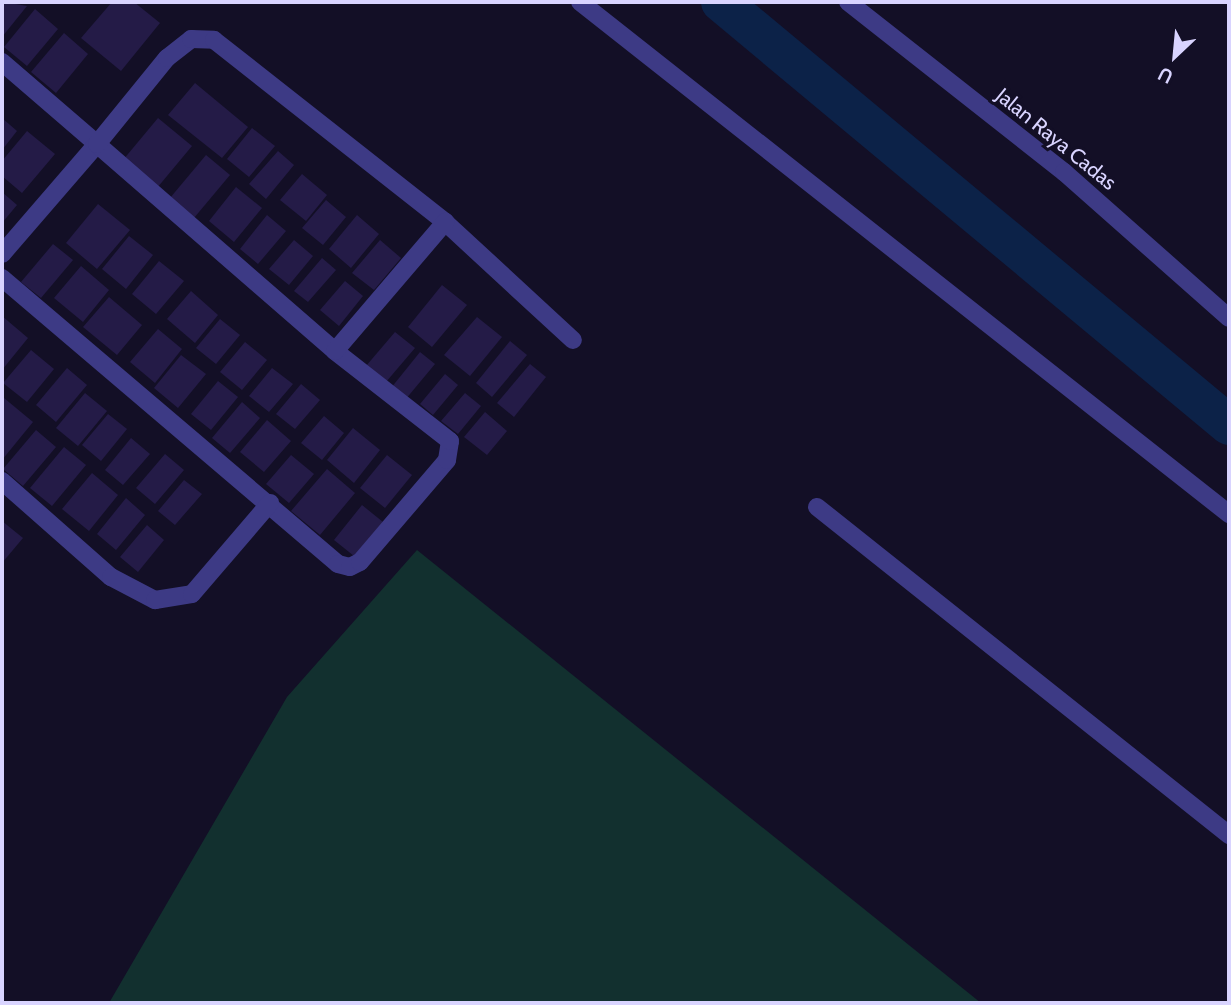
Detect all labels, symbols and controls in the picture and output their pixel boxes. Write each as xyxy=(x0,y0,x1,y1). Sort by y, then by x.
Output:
north arrow xyxy=(1140,21,1210,91)
text: U xyxy=(1154,62,1177,89)
street label: Jalan Raya Cadas xyxy=(991,83,1121,195)

